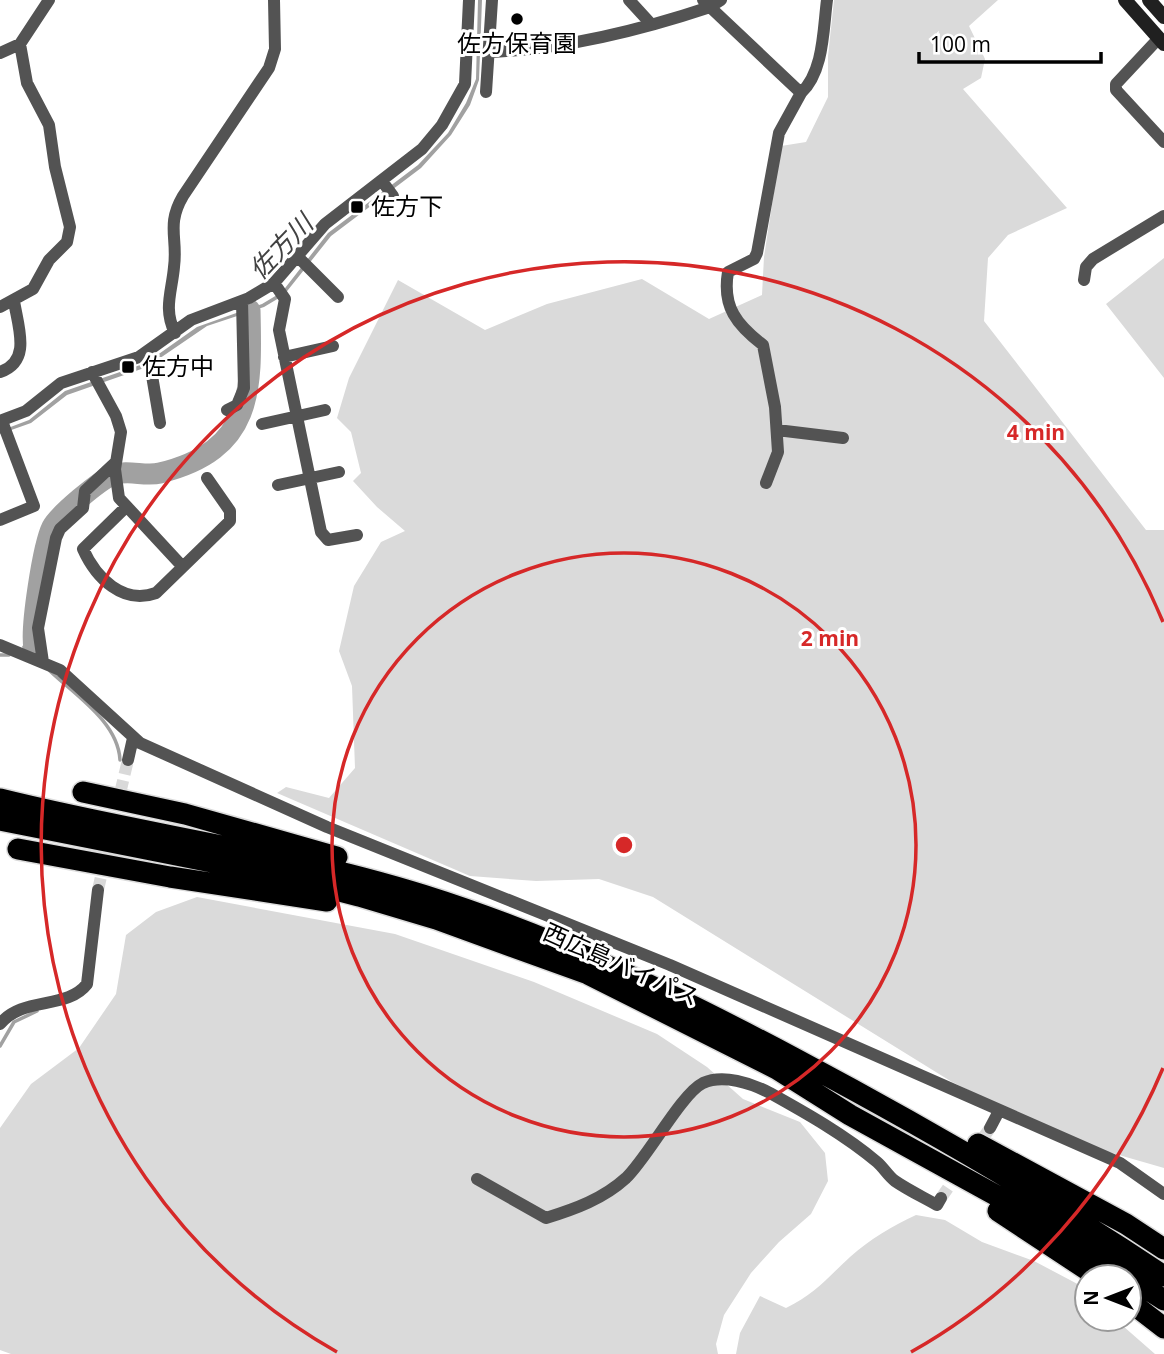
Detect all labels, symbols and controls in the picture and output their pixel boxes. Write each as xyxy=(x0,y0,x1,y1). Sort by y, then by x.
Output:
marker: 佐方保育園 xyxy=(509,11,525,27)
scale bar xyxy=(919,21,1101,65)
place label: 佐方保育園 xyxy=(457,26,577,59)
text: 100 m xyxy=(930,30,991,58)
place label: 佐方下 xyxy=(371,189,443,222)
marker: 佐方下 xyxy=(349,199,365,215)
water label: 佐方川 xyxy=(240,204,322,287)
place label: 佐方中 xyxy=(142,349,214,382)
marker: 佐方中 xyxy=(120,359,136,375)
text: 4 min xyxy=(1007,418,1065,446)
text: 2 min xyxy=(801,624,859,652)
centre of rings xyxy=(612,833,636,857)
street label: 西広島バイパス xyxy=(538,914,705,1013)
north arrow xyxy=(1073,1263,1143,1333)
text: N xyxy=(1078,1290,1104,1306)

